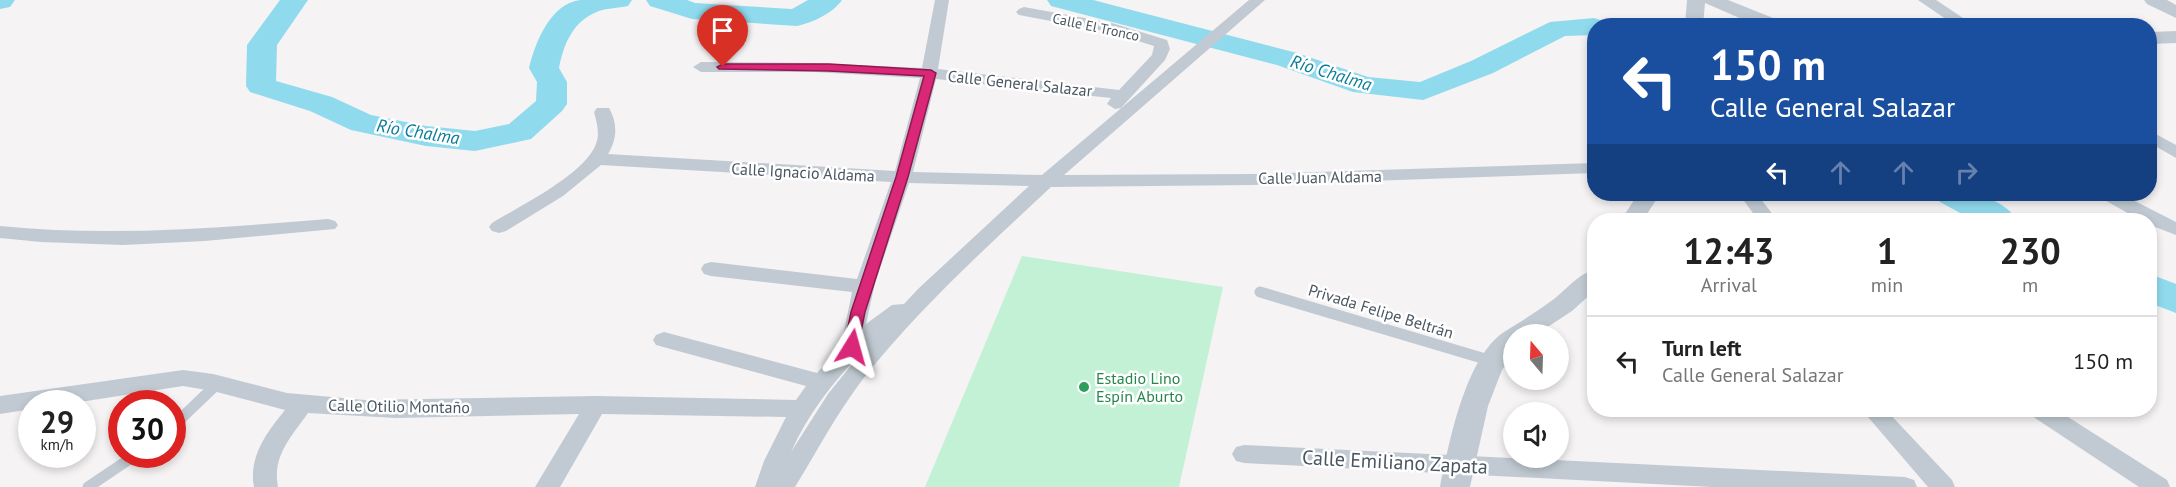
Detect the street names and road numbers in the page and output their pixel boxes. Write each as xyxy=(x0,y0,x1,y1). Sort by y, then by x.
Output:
street label: Calle El Tronco xyxy=(1051,9,1141,45)
street label: Calle General Salazar xyxy=(947,65,1094,101)
street label: Calle Ignacio Aldama xyxy=(731,158,875,186)
street label: Calle Juan Aldama xyxy=(1258,166,1382,188)
street label: Privada Felipe Beltrán xyxy=(1306,279,1456,343)
street label: Calle Otilio Montaño xyxy=(328,395,470,417)
street label: Calle Emiliano Zapata xyxy=(1301,444,1489,480)

